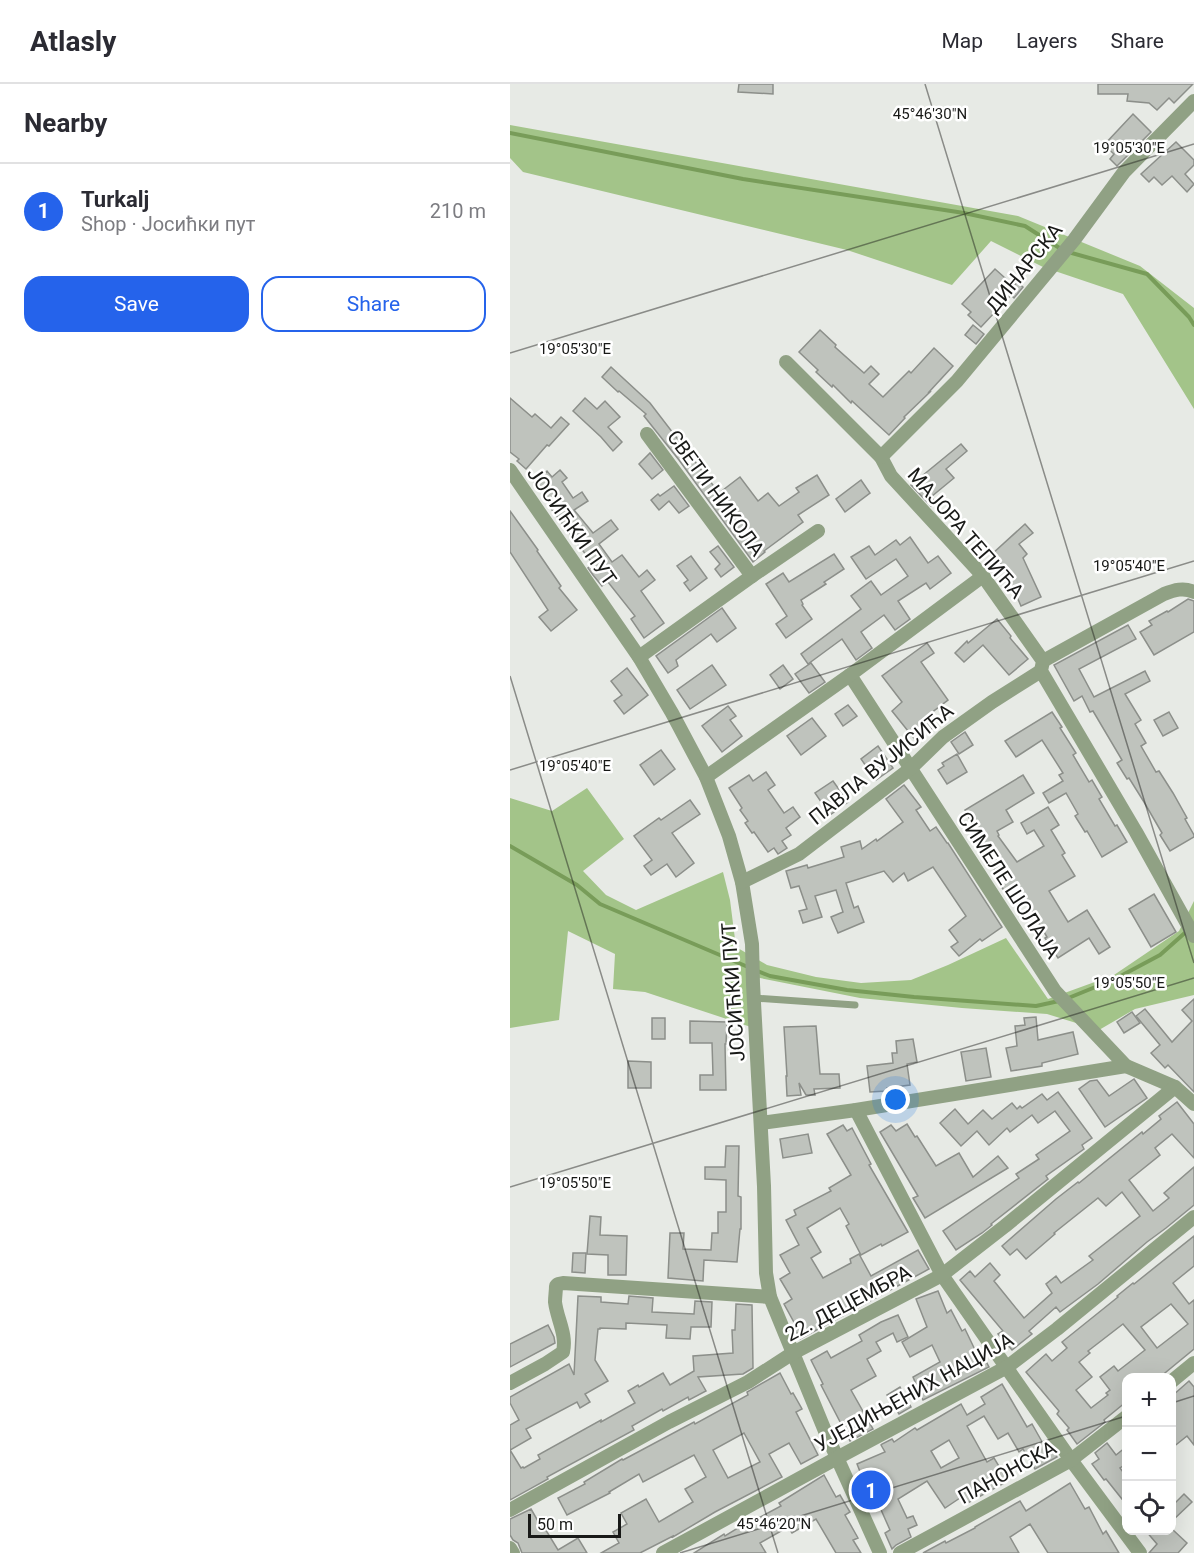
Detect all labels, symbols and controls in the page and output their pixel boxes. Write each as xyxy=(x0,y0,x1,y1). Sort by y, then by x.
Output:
text: Atlasly xyxy=(30,25,116,58)
text: Map xyxy=(941,29,983,53)
text: Layers xyxy=(1016,29,1077,53)
text: Share xyxy=(1110,29,1164,53)
text: 45°46'30"N xyxy=(893,105,967,123)
text: Nearby xyxy=(24,108,107,138)
text: 19°05'30"E xyxy=(1093,139,1166,157)
text: Turkalj xyxy=(81,187,149,212)
text: 1 xyxy=(38,199,49,223)
text: 210 m xyxy=(430,199,486,223)
text: Shop · Јосићки пут xyxy=(81,212,255,236)
street label: ДИНАРСКА xyxy=(981,218,1067,318)
button: Save xyxy=(24,276,249,332)
button: Share xyxy=(261,276,486,332)
text: 19°05'30"E xyxy=(539,340,612,358)
street label: СВЕТИ НИКОЛА xyxy=(662,425,770,561)
street label: ЈОСИЋКИ ПУТ xyxy=(522,462,622,590)
street label: МАЈОРА ТЕПИЋА xyxy=(903,463,1029,603)
text: 19°05'40"E xyxy=(1093,557,1166,575)
street label: ПАВЛА ВУЈИСИЋА xyxy=(804,698,958,830)
text: 19°05'40"E xyxy=(539,757,612,775)
street label: СИМЕЛЕ ШОЛАЈА xyxy=(953,807,1065,963)
street label: ЈОСИЋКИ ПУТ xyxy=(716,922,750,1062)
text: 19°05'50"E xyxy=(1093,974,1166,992)
your location xyxy=(881,1085,910,1114)
text: 19°05'50"E xyxy=(539,1174,612,1192)
street label: 22. ДЕЦЕМБРА xyxy=(781,1260,915,1346)
street label: УЈЕДИЊЕНИХ НАЦИЈА xyxy=(810,1327,1018,1457)
map controls xyxy=(1122,1373,1176,1535)
button: + xyxy=(1122,1373,1176,1427)
button: − xyxy=(1122,1427,1176,1481)
street label: ПАНОНСКА xyxy=(954,1435,1060,1509)
pin: 1 xyxy=(852,1468,890,1512)
button: locate xyxy=(1122,1481,1176,1535)
scale bar xyxy=(528,1511,621,1538)
text: 50 m xyxy=(537,1515,573,1534)
text: 45°46'20"N xyxy=(737,1515,811,1533)

